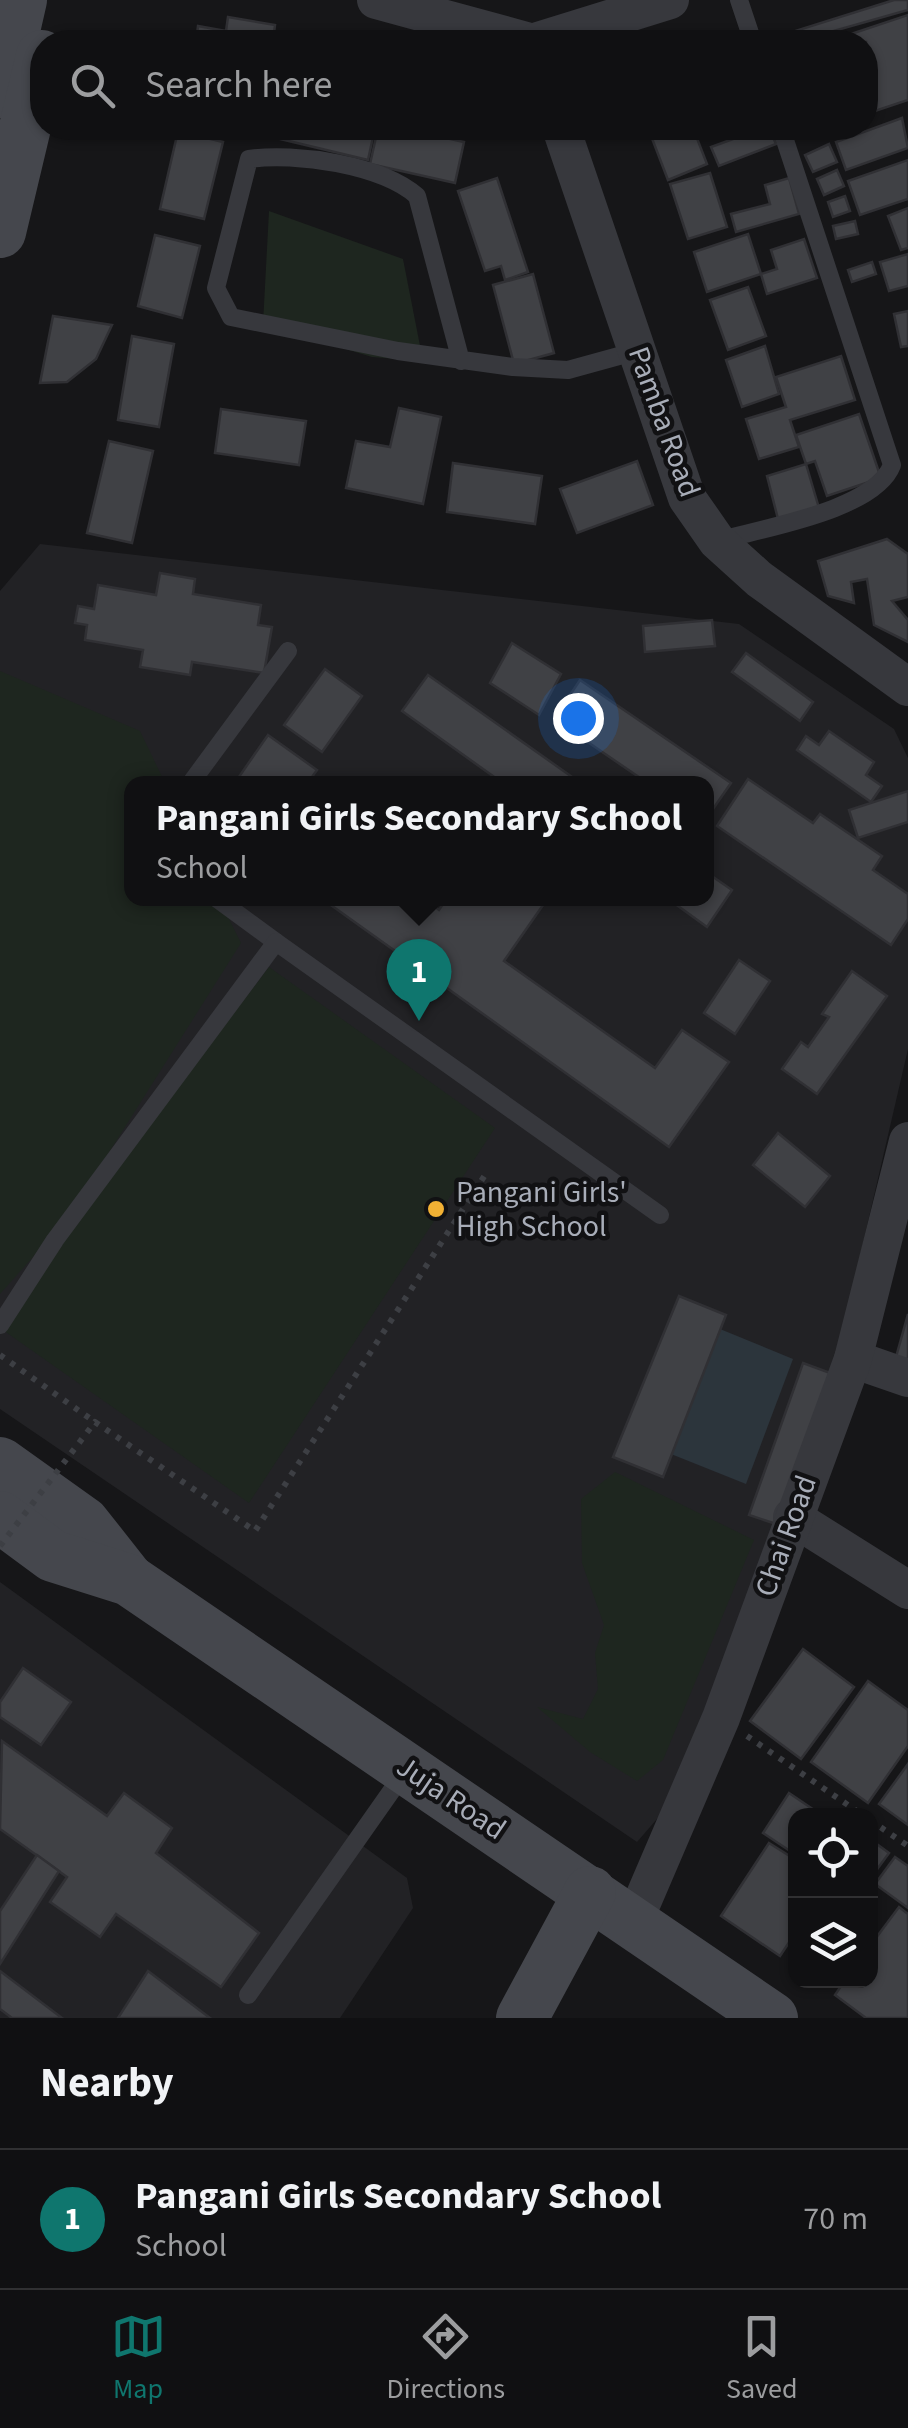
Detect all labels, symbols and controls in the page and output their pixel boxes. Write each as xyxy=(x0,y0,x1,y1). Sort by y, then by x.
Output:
search box xyxy=(30,30,878,140)
icon: search xyxy=(65,58,120,113)
text: Search here xyxy=(145,58,332,112)
street label: Pamba Road xyxy=(617,341,711,503)
your location xyxy=(553,693,604,744)
popup xyxy=(124,776,714,906)
text: Pangani Girls Secondary School xyxy=(156,791,682,845)
text: School xyxy=(156,845,248,891)
pin: 1 xyxy=(386,938,452,1021)
place label: Pangani Girls' High School xyxy=(456,1171,627,1248)
marker: Pangani Girls' High School xyxy=(425,1198,447,1220)
street label: Chai Road xyxy=(744,1469,828,1603)
street label: Juja Road xyxy=(388,1746,514,1850)
map controls xyxy=(788,1808,878,1988)
button: locate xyxy=(788,1808,878,1898)
button: layers xyxy=(788,1898,878,1988)
text: Nearby xyxy=(40,2053,174,2113)
text: Pangani Girls Secondary School xyxy=(135,2169,661,2223)
text: 1 xyxy=(64,2196,81,2242)
text: 70 m xyxy=(803,2196,868,2242)
text: School xyxy=(135,2223,227,2269)
tab: Map xyxy=(111,2309,166,2409)
tab: Directions xyxy=(387,2309,505,2409)
tab: Saved xyxy=(726,2309,797,2409)

